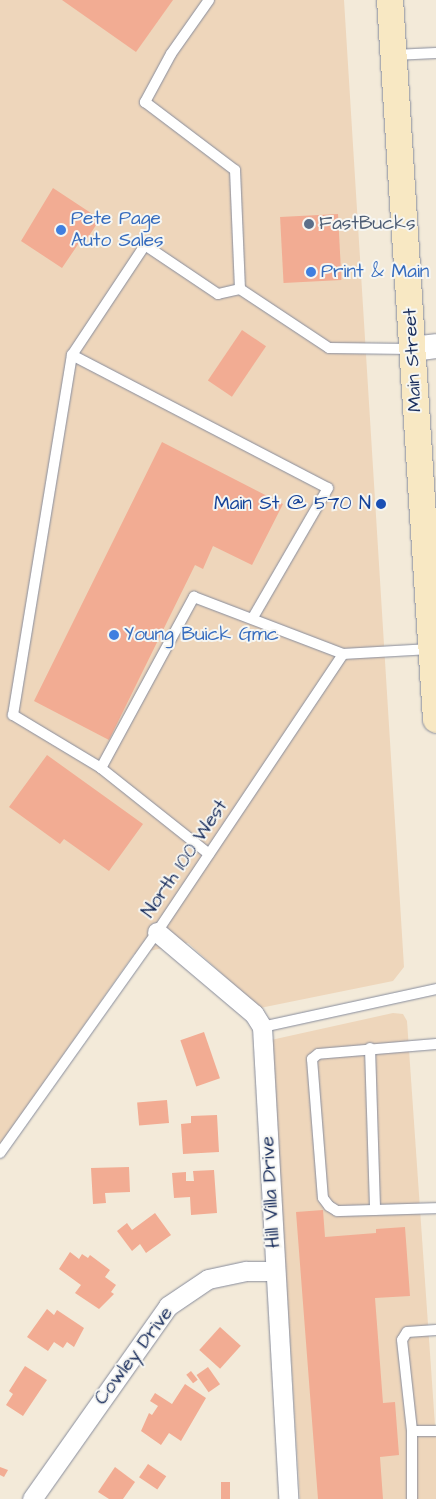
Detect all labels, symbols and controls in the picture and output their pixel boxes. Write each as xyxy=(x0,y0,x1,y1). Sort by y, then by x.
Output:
place label: Pete Page Auto Sales xyxy=(71,208,163,252)
place label: FastBucks xyxy=(319,213,415,235)
marker: FastBucks xyxy=(303,218,315,230)
marker: Pete Page Auto Sales xyxy=(55,224,67,236)
place label: Print & Main xyxy=(321,261,429,283)
marker: Print & Main xyxy=(305,266,317,278)
street label: Main Street xyxy=(399,307,427,413)
place label: Main St @ 570 N xyxy=(214,493,371,515)
marker: Main St @ 570 N xyxy=(375,498,387,510)
place label: Young Buick Gmc xyxy=(124,624,279,646)
marker: Young Buick Gmc xyxy=(108,629,120,641)
street label: North 100 West xyxy=(137,796,233,922)
street label: Hill Villa Drive xyxy=(257,1136,285,1248)
street label: Cowley Drive xyxy=(90,1303,178,1409)

